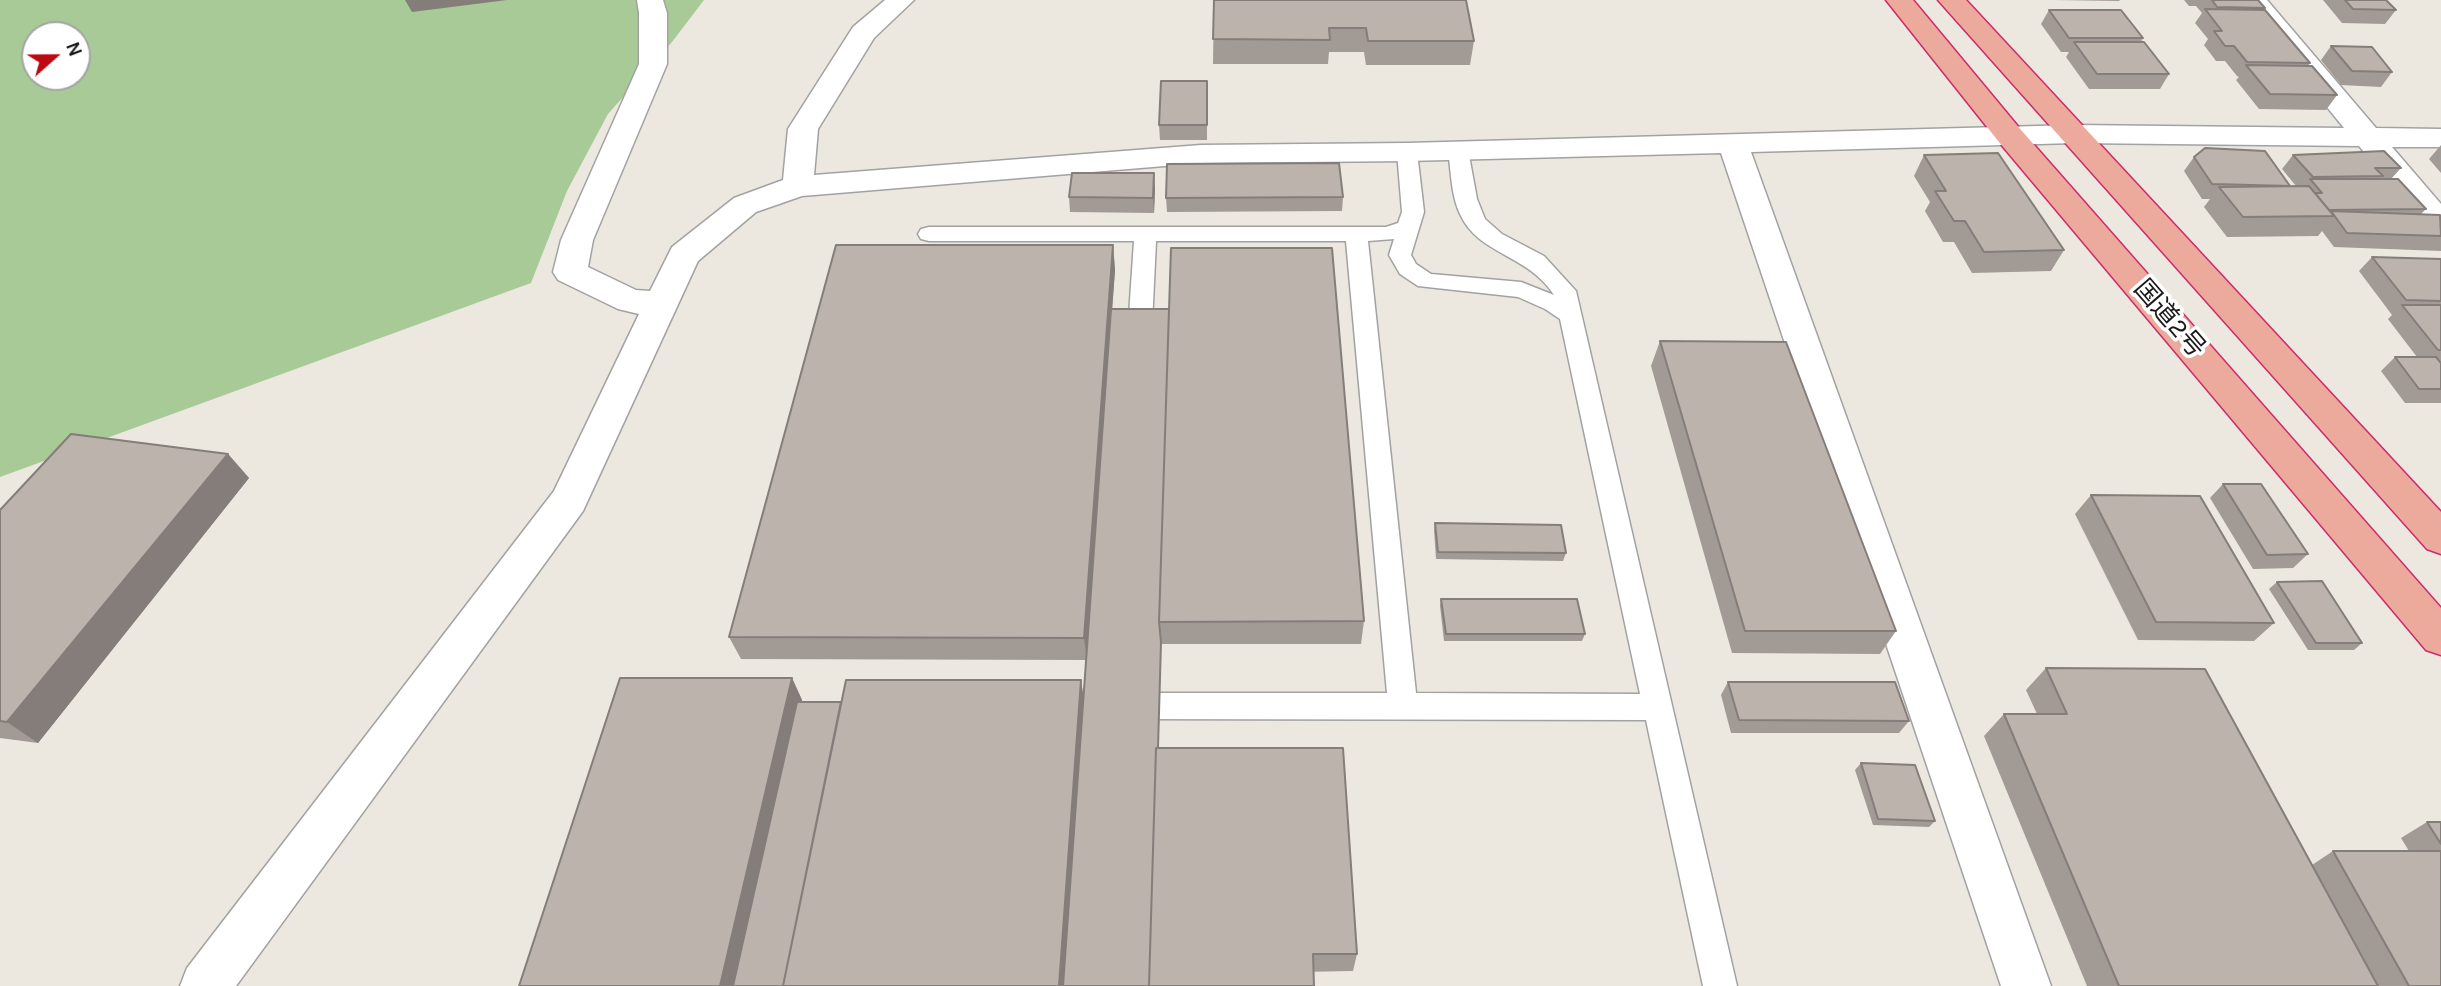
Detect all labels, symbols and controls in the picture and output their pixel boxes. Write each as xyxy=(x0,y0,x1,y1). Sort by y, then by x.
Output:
north arrow xyxy=(21,21,91,91)
text: N xyxy=(61,39,86,59)
street label: 国道2号 xyxy=(2127,274,2211,364)

